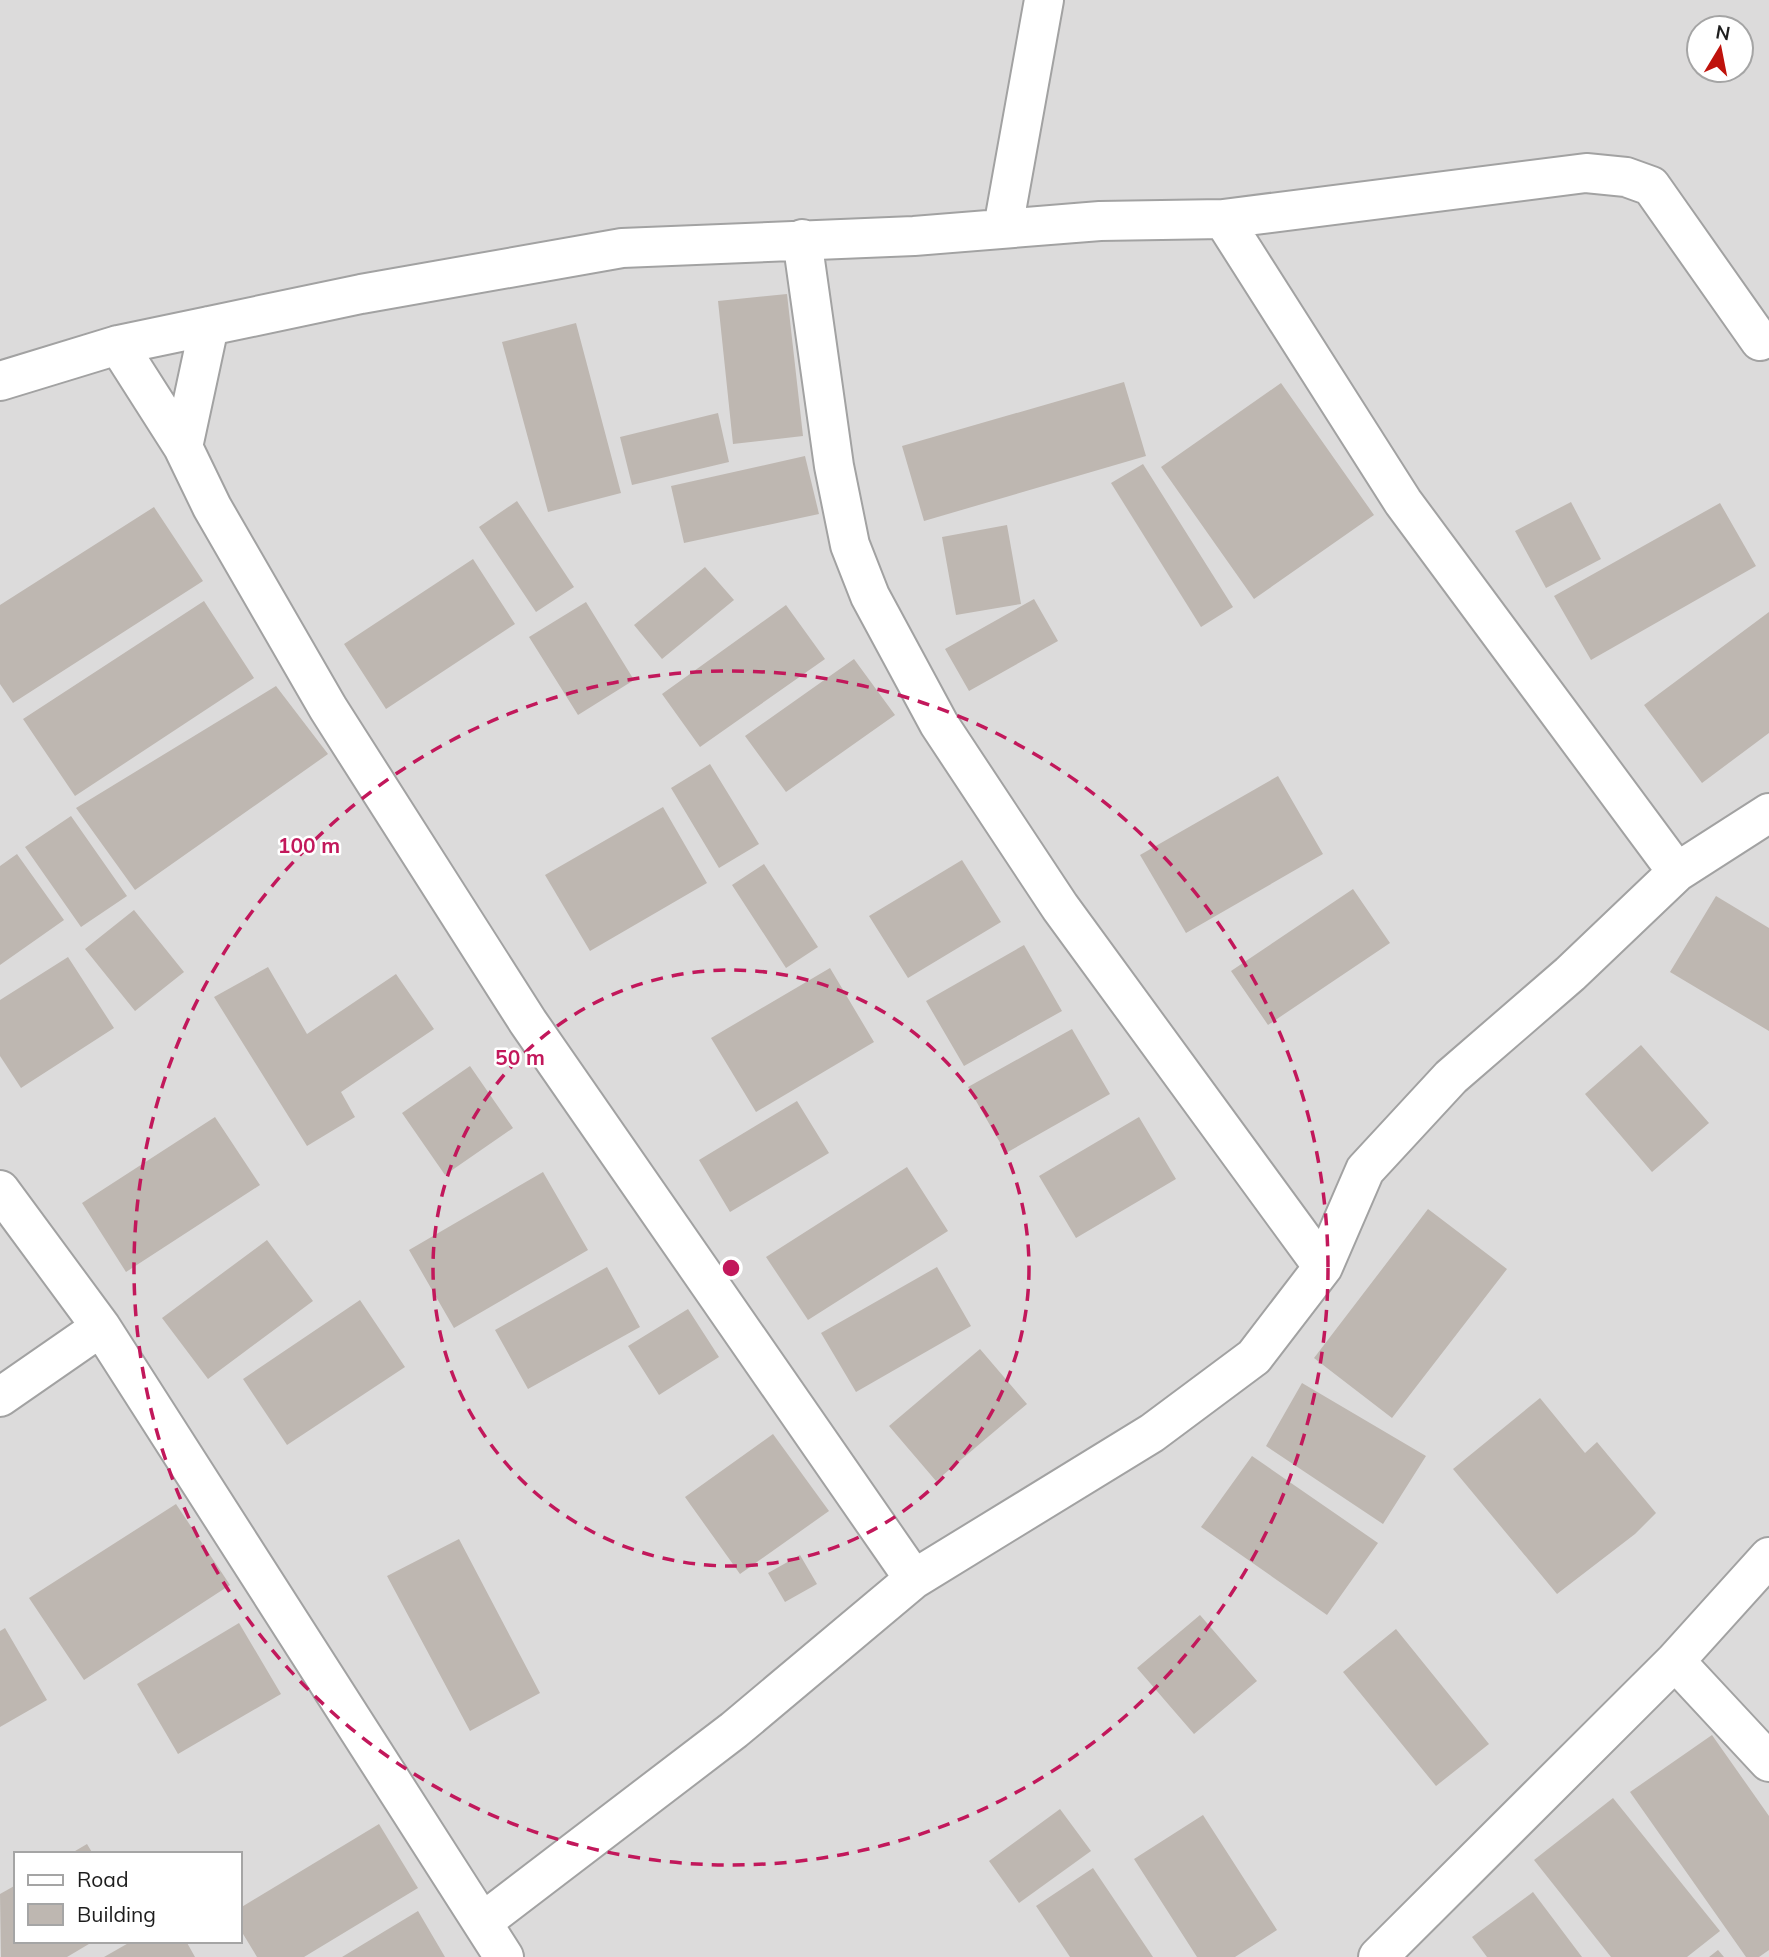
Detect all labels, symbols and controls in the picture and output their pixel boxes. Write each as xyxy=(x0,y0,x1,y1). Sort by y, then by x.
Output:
north arrow xyxy=(1685,14,1755,84)
text: N xyxy=(1714,19,1732,45)
text: 100 m xyxy=(278,832,340,858)
text: 50 m xyxy=(495,1044,545,1070)
centre of rings xyxy=(719,1256,743,1280)
legend xyxy=(14,1852,242,1943)
text: Road xyxy=(77,1866,128,1892)
text: Building xyxy=(77,1901,156,1927)

